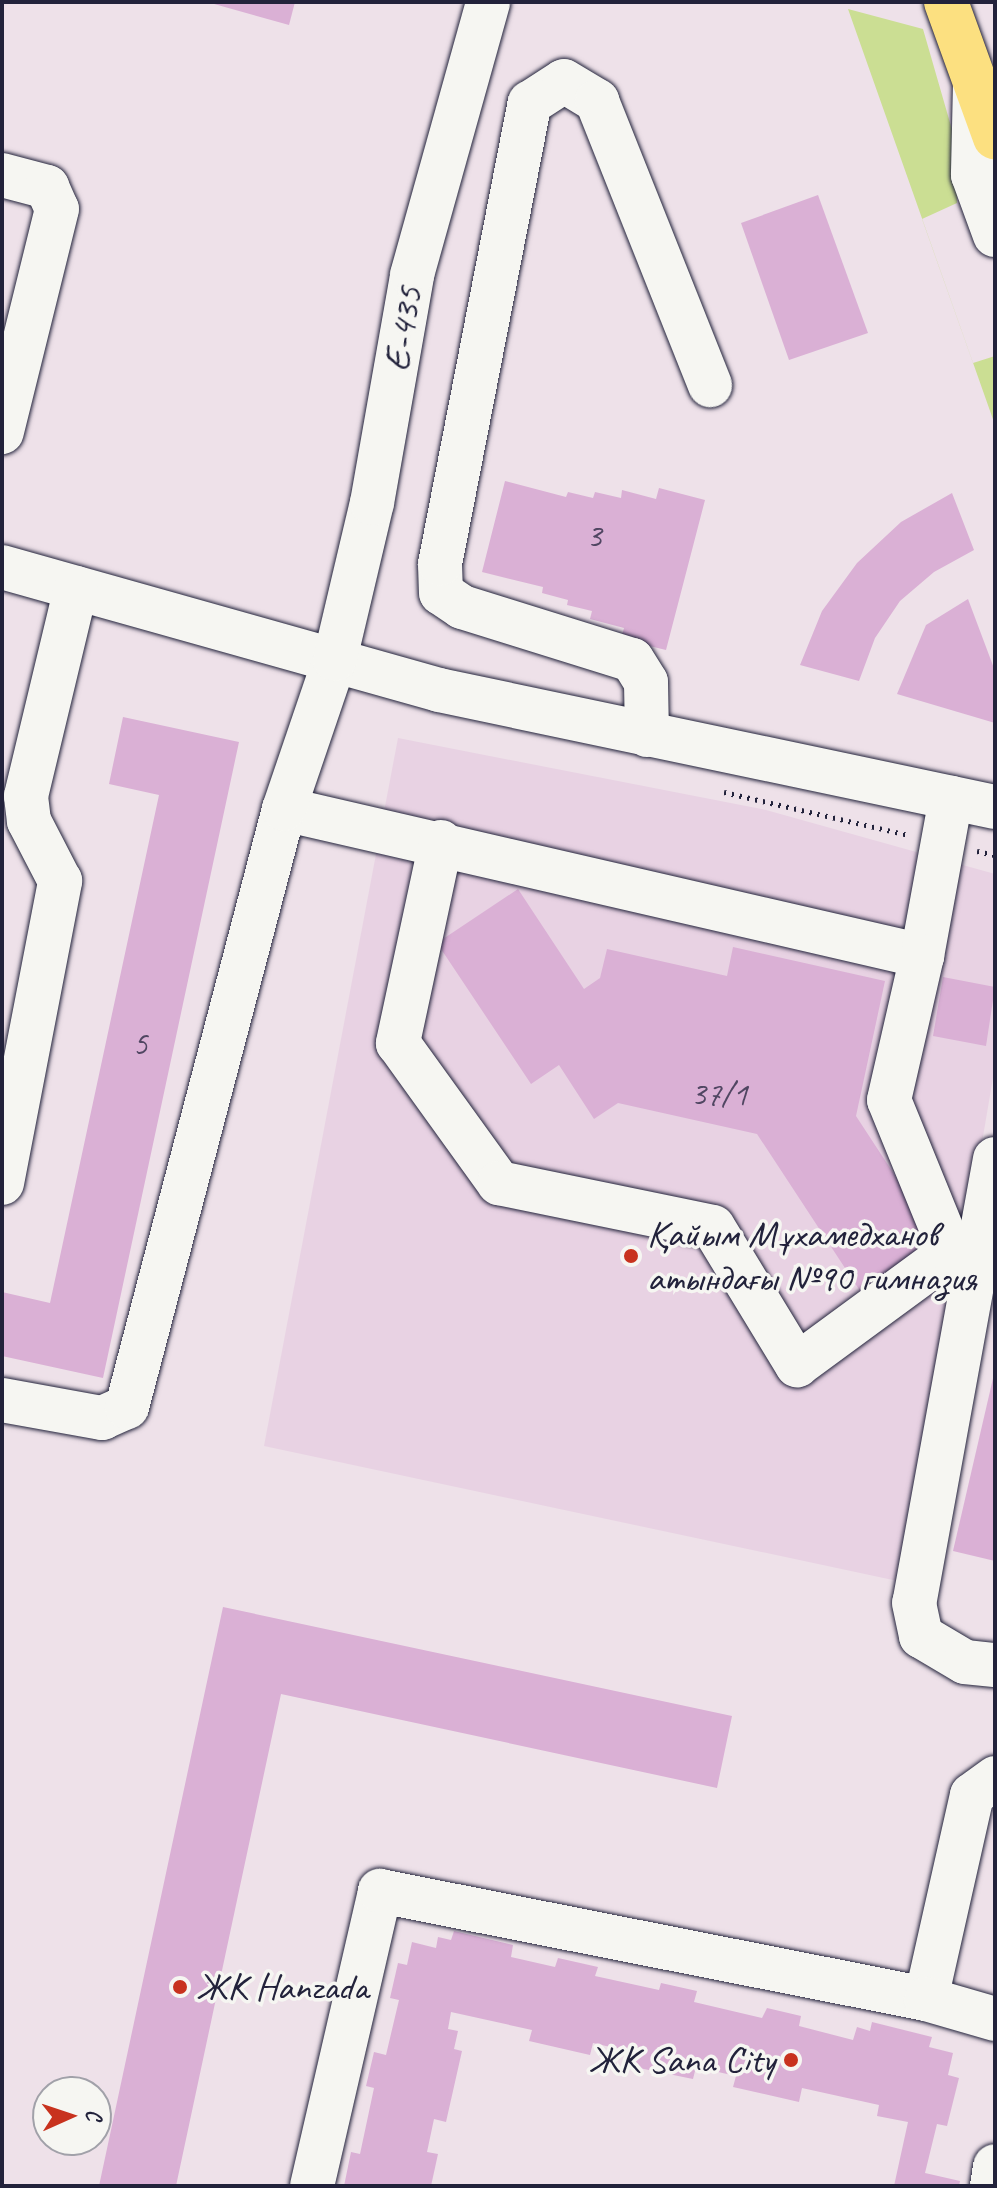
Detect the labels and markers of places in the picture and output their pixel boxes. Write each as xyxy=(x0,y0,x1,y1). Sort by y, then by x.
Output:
place label: Қайым Мұхамедханов атындағы №90 гимназия xyxy=(647,1211,976,1300)
marker: Қайым Мұхамедханов атындағы №90 гимназия xyxy=(622,1247,640,1265)
place label: ЖК Hanzada xyxy=(196,1964,368,2010)
marker: ЖК Hanzada xyxy=(171,1978,189,1996)
place label: ЖК Sana City xyxy=(589,2037,775,2083)
marker: ЖК Sana City xyxy=(782,2051,800,2069)

